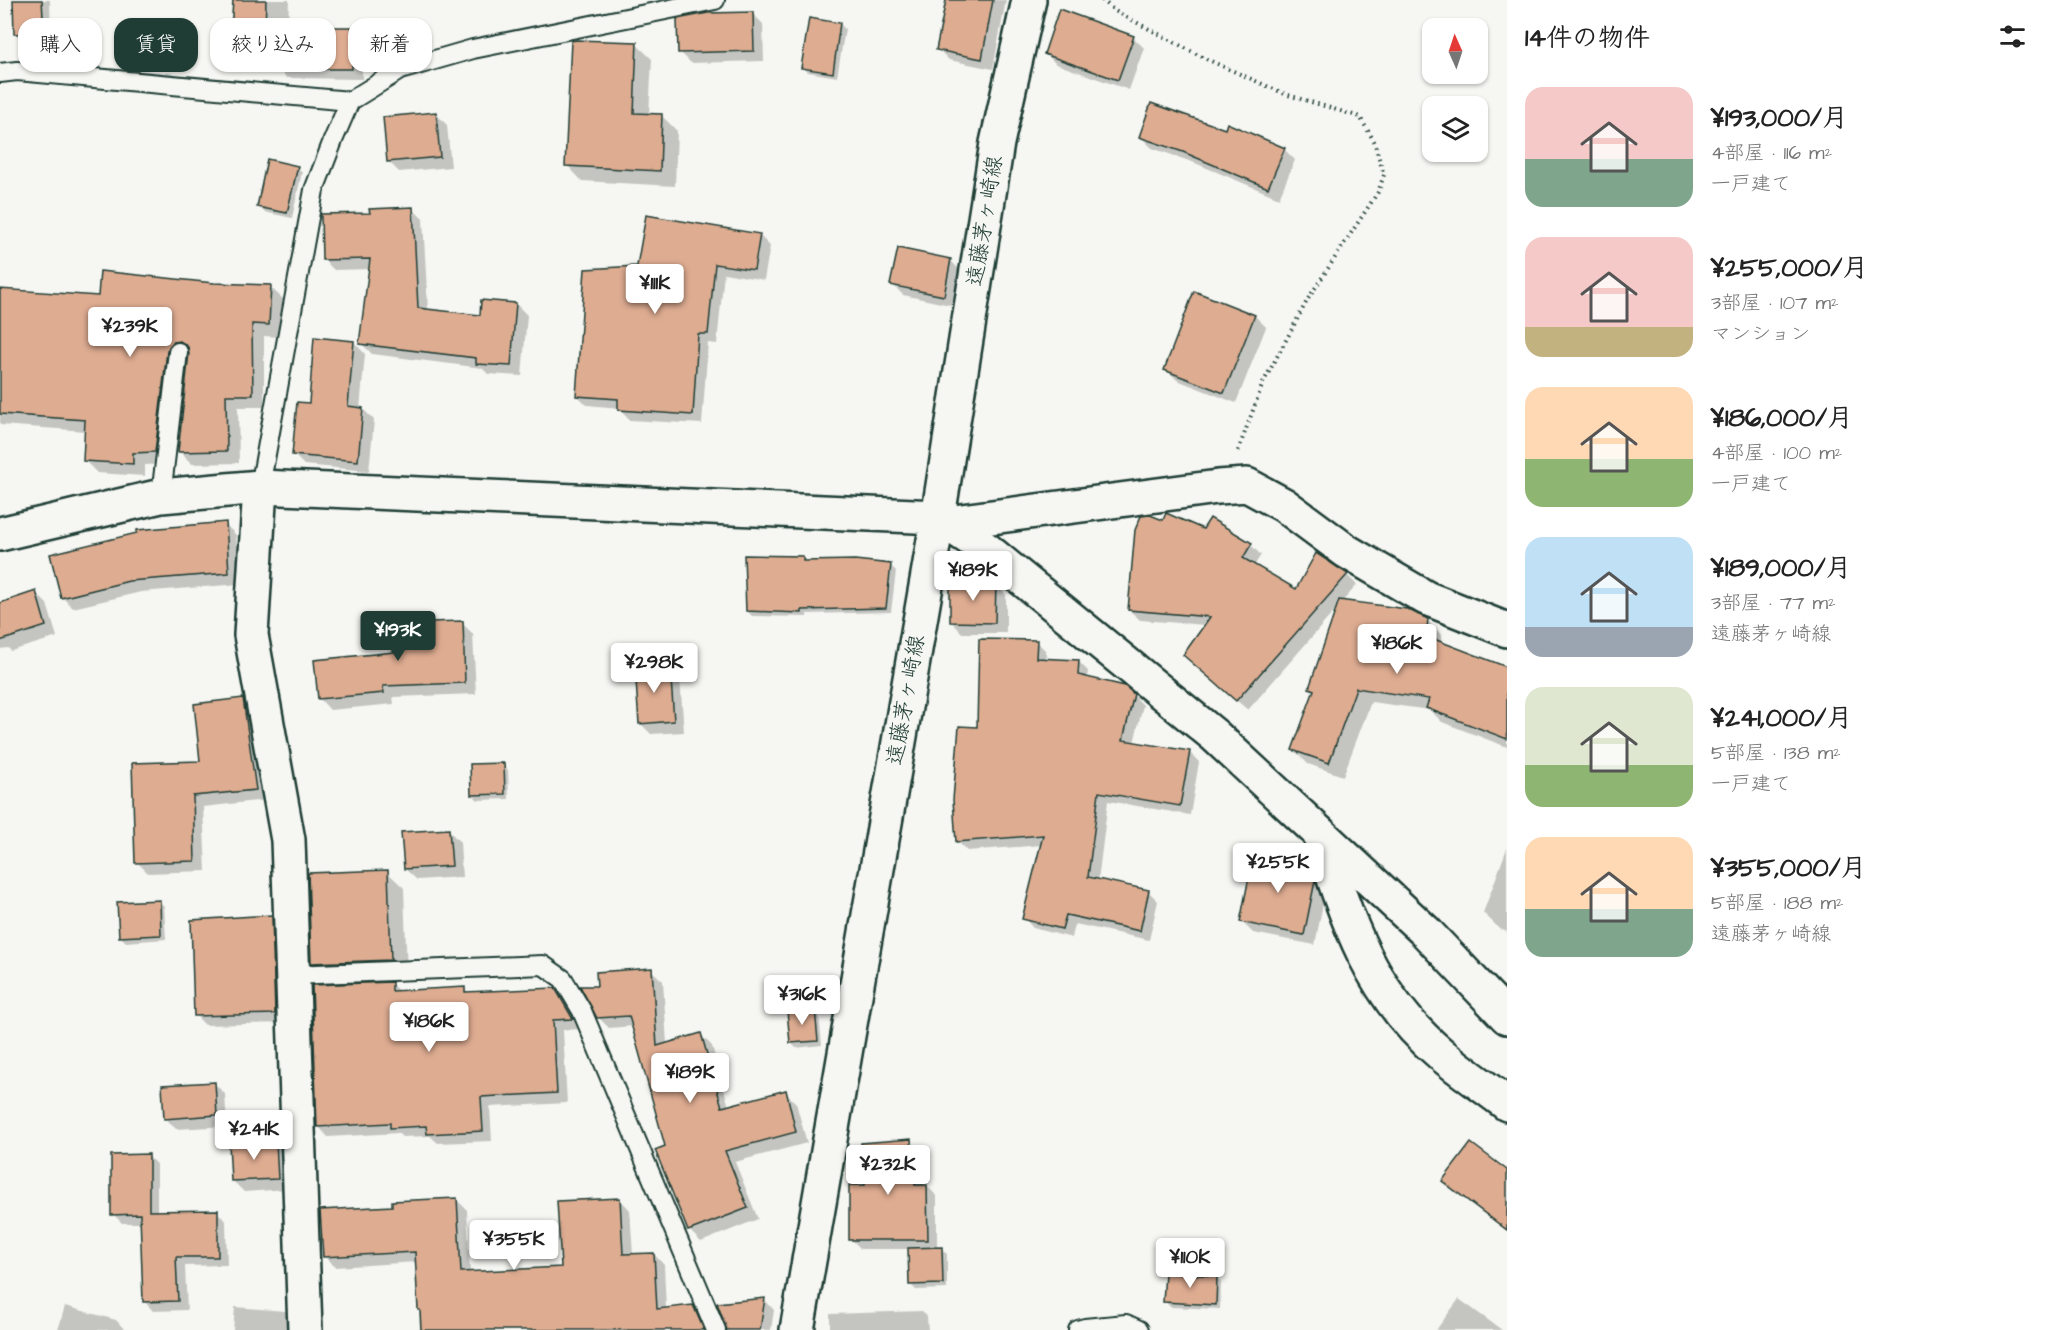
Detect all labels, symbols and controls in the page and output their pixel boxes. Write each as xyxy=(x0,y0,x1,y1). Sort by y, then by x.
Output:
chip: 購入 xyxy=(18,18,102,72)
chip: 賃貸 xyxy=(114,18,198,72)
chip: 絞り込み xyxy=(210,18,336,72)
chip: 新着 xyxy=(348,18,432,72)
north arrow xyxy=(1422,18,1488,84)
map controls xyxy=(1422,18,1488,162)
text: 14件の物件 xyxy=(1525,20,1650,56)
icon: filters xyxy=(1996,20,2029,53)
button: layers xyxy=(1422,96,1488,162)
text: ¥193,000/月 xyxy=(1711,100,1848,136)
icon: home xyxy=(1573,111,1645,183)
text: 4部屋 · 116 m² xyxy=(1711,139,1832,167)
street label: 遠藤茅ヶ崎線 xyxy=(959,153,1011,289)
text: 一戸建て xyxy=(1711,170,1791,198)
text: ¥255,000/月 xyxy=(1711,250,1868,286)
icon: home xyxy=(1573,261,1645,333)
pin: ¥111K xyxy=(613,264,697,315)
text: ¥111K xyxy=(640,269,670,297)
text: 3部屋 · 107 m² xyxy=(1711,289,1839,317)
pin: ¥239K xyxy=(88,307,172,358)
text: ¥239K xyxy=(102,312,158,340)
text: マンション xyxy=(1711,320,1810,348)
text: ¥186,000/月 xyxy=(1711,400,1853,436)
icon: home xyxy=(1573,411,1645,483)
text: 4部屋 · 100 m² xyxy=(1711,439,1842,467)
text: 一戸建て xyxy=(1711,470,1791,498)
text: ¥189,000/月 xyxy=(1711,550,1852,586)
pin: ¥189K xyxy=(931,551,1015,602)
text: ¥189K xyxy=(948,556,998,584)
icon: home xyxy=(1573,561,1645,633)
text: 3部屋 · 77 m² xyxy=(1711,589,1836,617)
pin: ¥193K xyxy=(356,611,440,662)
text: ¥193K xyxy=(375,616,421,644)
text: 遠藤茅ヶ崎線 xyxy=(1711,620,1831,648)
pin: ¥186K xyxy=(1355,624,1439,675)
text: ¥186K xyxy=(1372,629,1422,657)
street label: 遠藤茅ヶ崎線 xyxy=(879,632,933,768)
pin: ¥298K xyxy=(612,643,696,694)
text: ¥298K xyxy=(625,648,683,676)
text: ¥241,000/月 xyxy=(1711,700,1852,736)
icon: home xyxy=(1573,711,1645,783)
text: 5部屋 · 138 m² xyxy=(1711,739,1841,767)
text: 一戸建て xyxy=(1711,770,1791,798)
pin: ¥255K xyxy=(1236,843,1320,894)
text: ¥255K xyxy=(1247,848,1309,876)
text: ¥355,000/月 xyxy=(1711,850,1867,886)
icon: home xyxy=(1573,861,1645,933)
text: 5部屋 · 188 m² xyxy=(1711,889,1844,917)
text: 遠藤茅ヶ崎線 xyxy=(1711,920,1831,948)
pin: ¥316K xyxy=(760,975,844,1026)
text: ¥316K xyxy=(778,980,826,1008)
pin: ¥186K xyxy=(387,1002,471,1053)
text: ¥186K xyxy=(404,1007,454,1035)
pin: ¥189K xyxy=(648,1053,732,1104)
text: ¥189K xyxy=(665,1058,715,1086)
pin: ¥241K xyxy=(212,1110,296,1161)
text: ¥241K xyxy=(229,1115,279,1143)
pin: ¥232K xyxy=(846,1145,930,1196)
text: ¥232K xyxy=(860,1150,916,1178)
pin: ¥355K xyxy=(472,1220,556,1271)
text: ¥355K xyxy=(483,1225,545,1253)
pin: ¥110K xyxy=(1148,1238,1232,1289)
text: ¥110K xyxy=(1170,1243,1210,1271)

